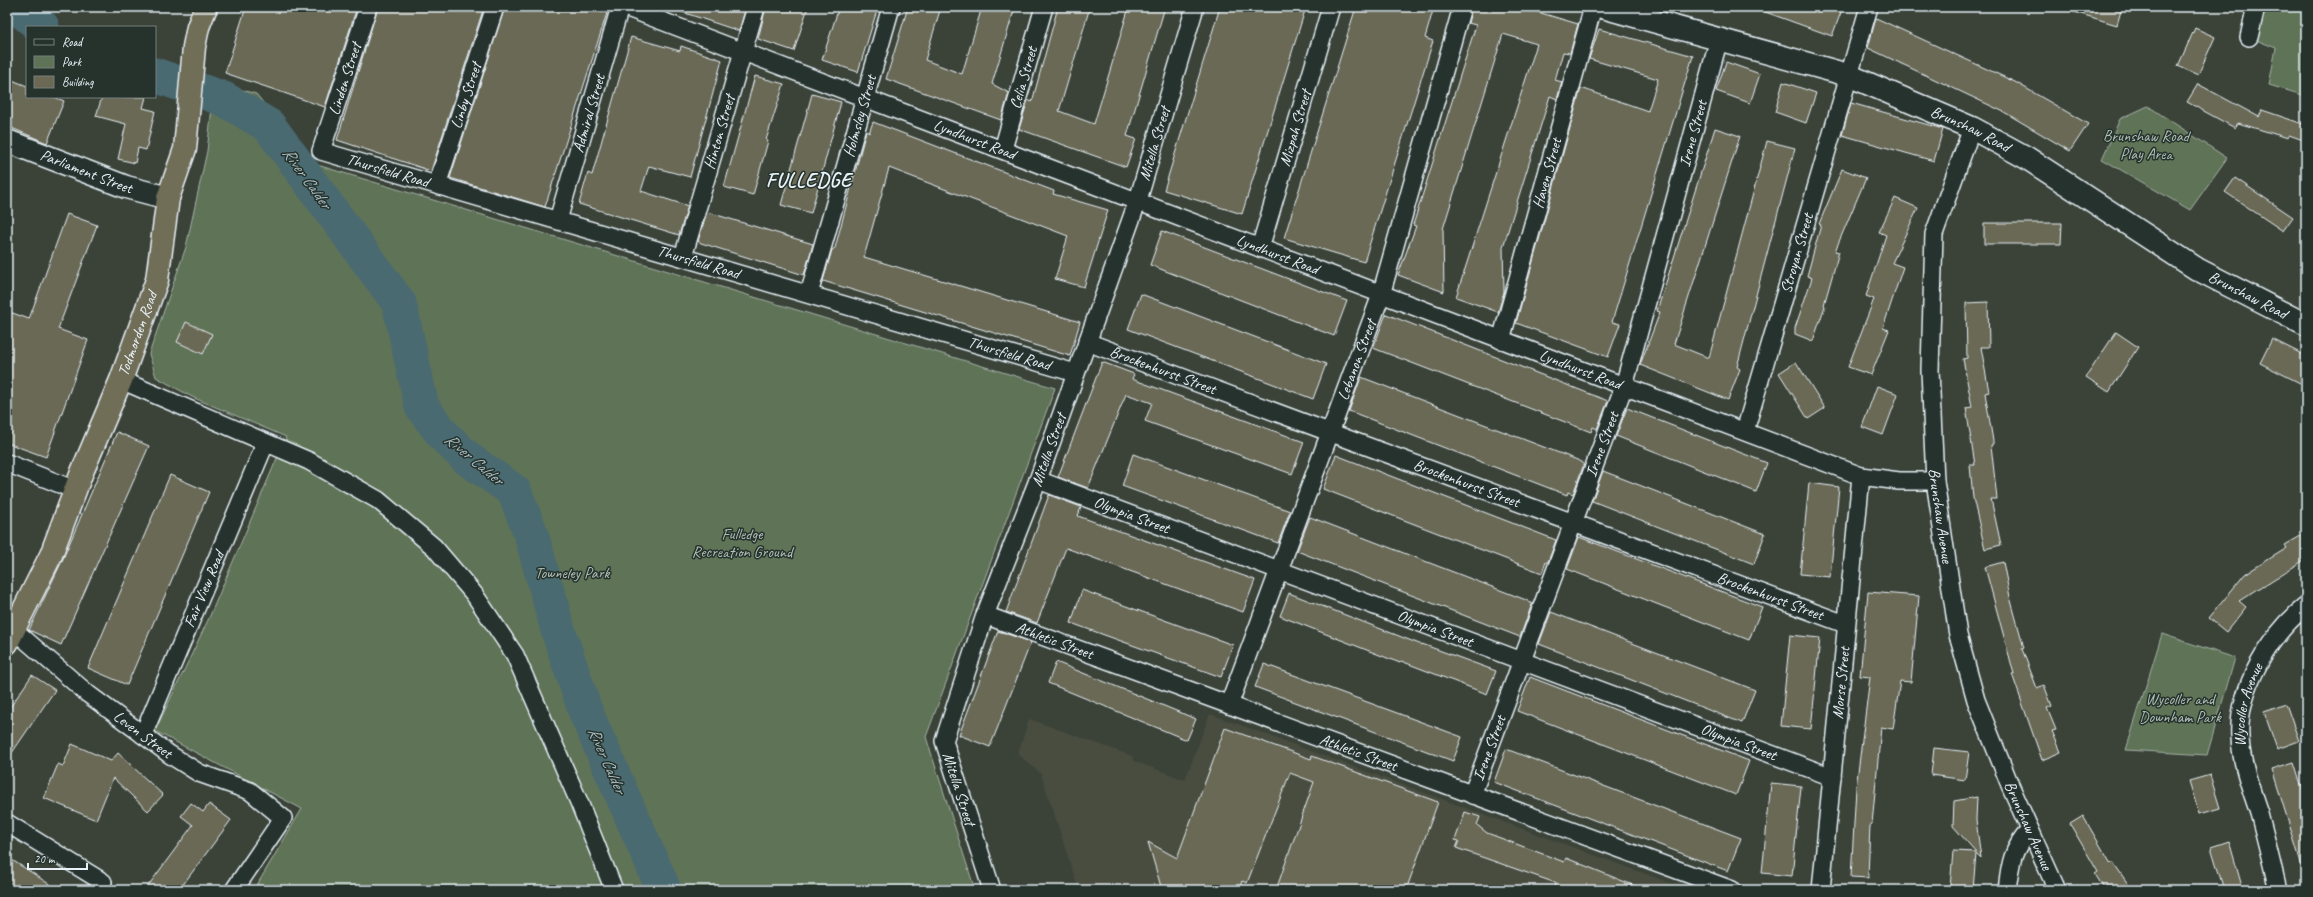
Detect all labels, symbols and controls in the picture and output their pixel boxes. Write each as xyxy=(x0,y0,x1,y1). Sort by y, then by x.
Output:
legend xyxy=(26,26,156,98)
text: Road xyxy=(62,34,84,50)
street label: Linden Street xyxy=(324,38,367,118)
street label: Celia Street xyxy=(1005,43,1042,111)
text: Park xyxy=(62,54,83,70)
street label: Linby Street xyxy=(446,58,487,131)
street label: Admiral Street xyxy=(568,70,610,155)
street label: Holmsley Street xyxy=(839,71,882,159)
text: Building xyxy=(62,74,94,90)
street label: Mizpah Street xyxy=(1275,85,1317,168)
street label: Hinton Street xyxy=(699,90,740,172)
street label: Irene Street xyxy=(1674,97,1712,169)
street label: Brunshaw Road xyxy=(1927,101,2016,158)
street label: Mitella Street xyxy=(1134,102,1176,183)
street label: Lyndhurst Road xyxy=(931,115,1021,165)
park label: Brunshaw Road Play Area xyxy=(2103,126,2192,164)
street label: Haven Street xyxy=(1528,134,1567,211)
water label: River Calder xyxy=(278,143,338,215)
street label: Parliament Street xyxy=(37,145,136,199)
street label: Thursfield Road xyxy=(344,149,434,193)
district label: FULLEDGE xyxy=(766,168,854,193)
street label: Stroyan Street xyxy=(1776,209,1819,296)
street label: Lyndhurst Road xyxy=(1234,230,1324,280)
street label: Thursfield Road xyxy=(655,241,745,285)
street label: Brunshaw Road xyxy=(2205,267,2293,325)
street label: Todmorden Road xyxy=(113,286,163,379)
street label: Lebanon Street xyxy=(1333,314,1382,403)
street label: Thursfield Road xyxy=(966,332,1056,376)
street label: Brockenhurst Street xyxy=(1107,341,1220,400)
street label: Lyndhurst Road xyxy=(1537,345,1627,395)
street label: Irene Street xyxy=(1581,407,1624,480)
street label: Mitella Street xyxy=(1026,408,1072,489)
water label: River Calder xyxy=(440,428,510,491)
street label: Brockenhurst Street xyxy=(1411,454,1524,513)
street label: Brunshaw Avenue xyxy=(1924,468,1957,566)
street label: Olympia Street xyxy=(1091,492,1174,539)
park label: Fulledge Recreation Ground xyxy=(692,524,795,562)
street label: Fair View Road xyxy=(179,546,230,630)
park label: Towneley Park xyxy=(535,563,610,583)
street label: Brockenhurst Street xyxy=(1714,567,1828,626)
street label: Olympia Street xyxy=(1394,605,1477,652)
street label: Athletic Street xyxy=(1013,617,1097,665)
street label: Morse Street xyxy=(1828,644,1855,720)
street label: Wycoller Avenue xyxy=(2230,658,2268,747)
park label: Wycoller and Downham Park xyxy=(2139,689,2222,727)
street label: Leven Street xyxy=(109,706,177,764)
street label: Irene Street xyxy=(1468,711,1511,784)
street label: Olympia Street xyxy=(1698,719,1781,766)
water label: River Calder xyxy=(583,724,632,799)
street label: Athletic Street xyxy=(1317,729,1401,776)
street label: Mitella Street xyxy=(938,750,981,831)
street label: Brunshaw Avenue xyxy=(2000,778,2058,875)
scale bar xyxy=(28,845,87,871)
text: 20 m xyxy=(34,851,56,867)

